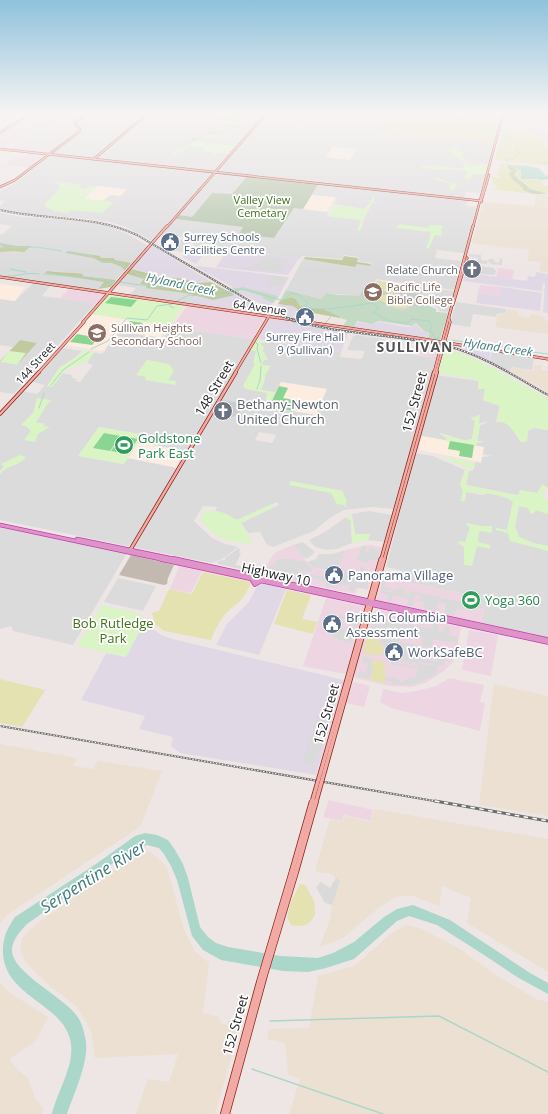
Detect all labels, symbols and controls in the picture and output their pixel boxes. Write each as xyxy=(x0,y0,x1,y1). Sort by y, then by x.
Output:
park label: Valley View Cemetary xyxy=(234,192,291,220)
place label: Surrey Schools Facilities Centre xyxy=(184,229,265,257)
public building icon: Surrey Schools Facilities Centre xyxy=(159,231,181,253)
church icon: Relate Church xyxy=(461,258,483,280)
place label: Relate Church xyxy=(386,262,458,277)
water label: Hyland Creek xyxy=(145,268,218,300)
place label: Pacific Life Bible College xyxy=(387,279,453,307)
school or university icon: Pacific Life Bible College xyxy=(362,281,384,303)
street label: 64 Avenue xyxy=(232,296,288,318)
public building icon: Surrey Fire Hall 9 (Sullivan) xyxy=(294,306,316,328)
place label: Sullivan Heights Secondary School xyxy=(111,320,202,348)
school or university icon: Sullivan Heights Secondary School xyxy=(86,322,108,344)
place label: Surrey Fire Hall 9 (Sullivan) xyxy=(266,329,344,357)
water label: Hyland Creek xyxy=(462,334,535,360)
district label: SULLIVAN xyxy=(377,337,453,356)
street label: 144 Street xyxy=(12,338,58,388)
street label: 148 Street xyxy=(190,356,238,419)
street label: 152 Street xyxy=(397,369,431,434)
place label: Bethany-Newton United Church xyxy=(237,395,339,428)
church icon: Bethany-Newton United Church xyxy=(212,400,234,422)
place label: Goldstone Park East xyxy=(138,429,200,462)
sports icon: Goldstone Park East xyxy=(113,434,135,456)
street label: Highway 10 xyxy=(240,558,312,590)
public building icon: Panorama Village xyxy=(323,564,345,586)
place label: Panorama Village xyxy=(348,566,453,584)
sports icon: Yoga 360 xyxy=(460,589,482,611)
place label: Yoga 360 xyxy=(485,591,540,609)
place label: British Columbia Assessment xyxy=(346,608,446,641)
public building icon: British Columbia Assessment xyxy=(321,613,343,635)
park label: Bob Rutledge Park xyxy=(72,614,154,647)
public building icon: WorkSafeBC xyxy=(383,641,405,663)
place label: WorkSafeBC xyxy=(408,643,483,661)
street label: 152 Street xyxy=(309,681,343,746)
water label: Serpentine River xyxy=(35,833,152,918)
street label: 152 Street xyxy=(218,992,252,1057)

